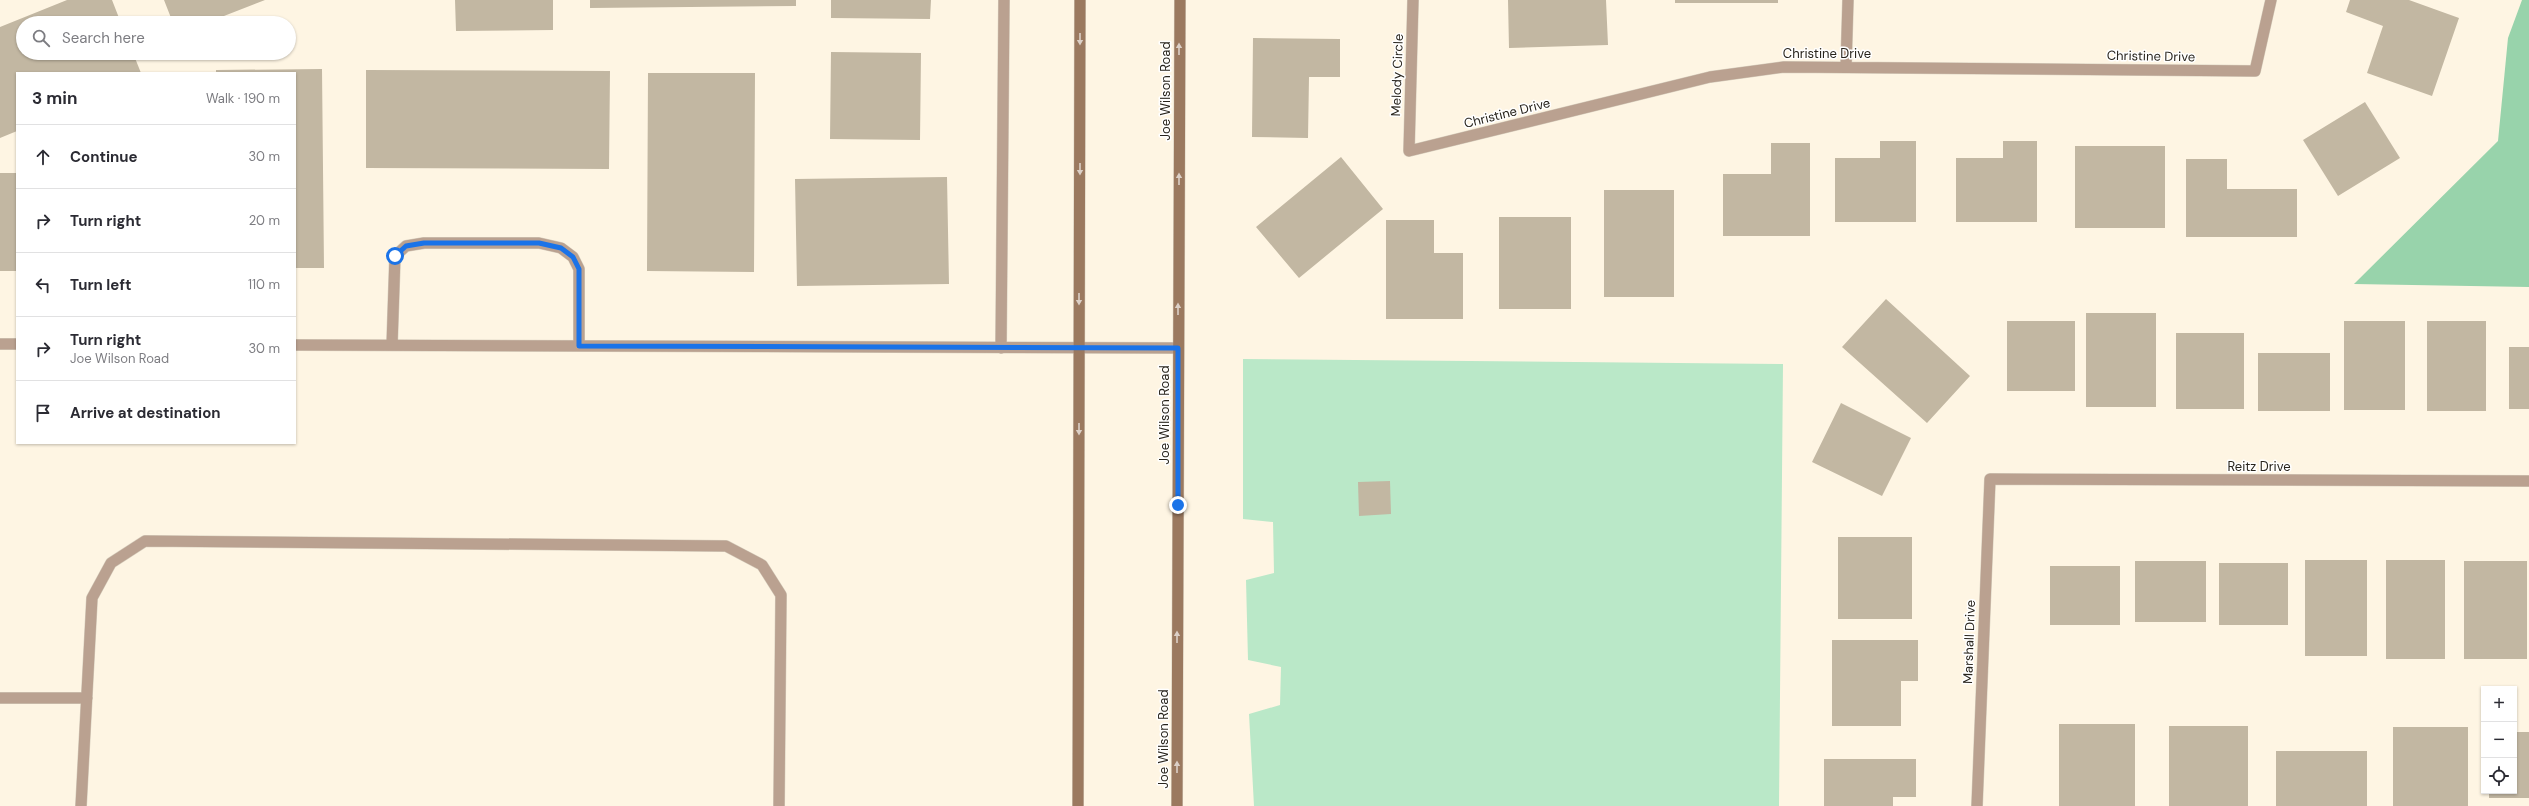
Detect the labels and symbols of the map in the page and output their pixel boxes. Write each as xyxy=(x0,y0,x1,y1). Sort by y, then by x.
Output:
one-way arrow xyxy=(1077,33,1083,46)
street label: Melody Circle xyxy=(1387,33,1407,117)
street label: Joe Wilson Road xyxy=(1157,41,1174,141)
one-way arrow xyxy=(1176,42,1182,55)
street label: Christine Drive xyxy=(1783,45,1871,62)
street label: Christine Drive xyxy=(2107,47,2195,65)
street label: Christine Drive xyxy=(1462,94,1552,132)
one-way arrow xyxy=(1077,163,1083,176)
one-way arrow xyxy=(1176,172,1182,185)
route start xyxy=(386,247,404,265)
one-way arrow xyxy=(1076,293,1082,306)
one-way arrow xyxy=(1175,302,1181,315)
street label: Joe Wilson Road xyxy=(1156,365,1173,465)
one-way arrow xyxy=(1076,423,1082,436)
street label: Reitz Drive xyxy=(2227,458,2291,475)
route end xyxy=(1169,496,1187,514)
street label: Marshall Drive xyxy=(1959,600,1979,684)
one-way arrow xyxy=(1174,630,1180,643)
street label: Joe Wilson Road xyxy=(1155,689,1172,789)
one-way arrow xyxy=(1174,760,1180,773)

